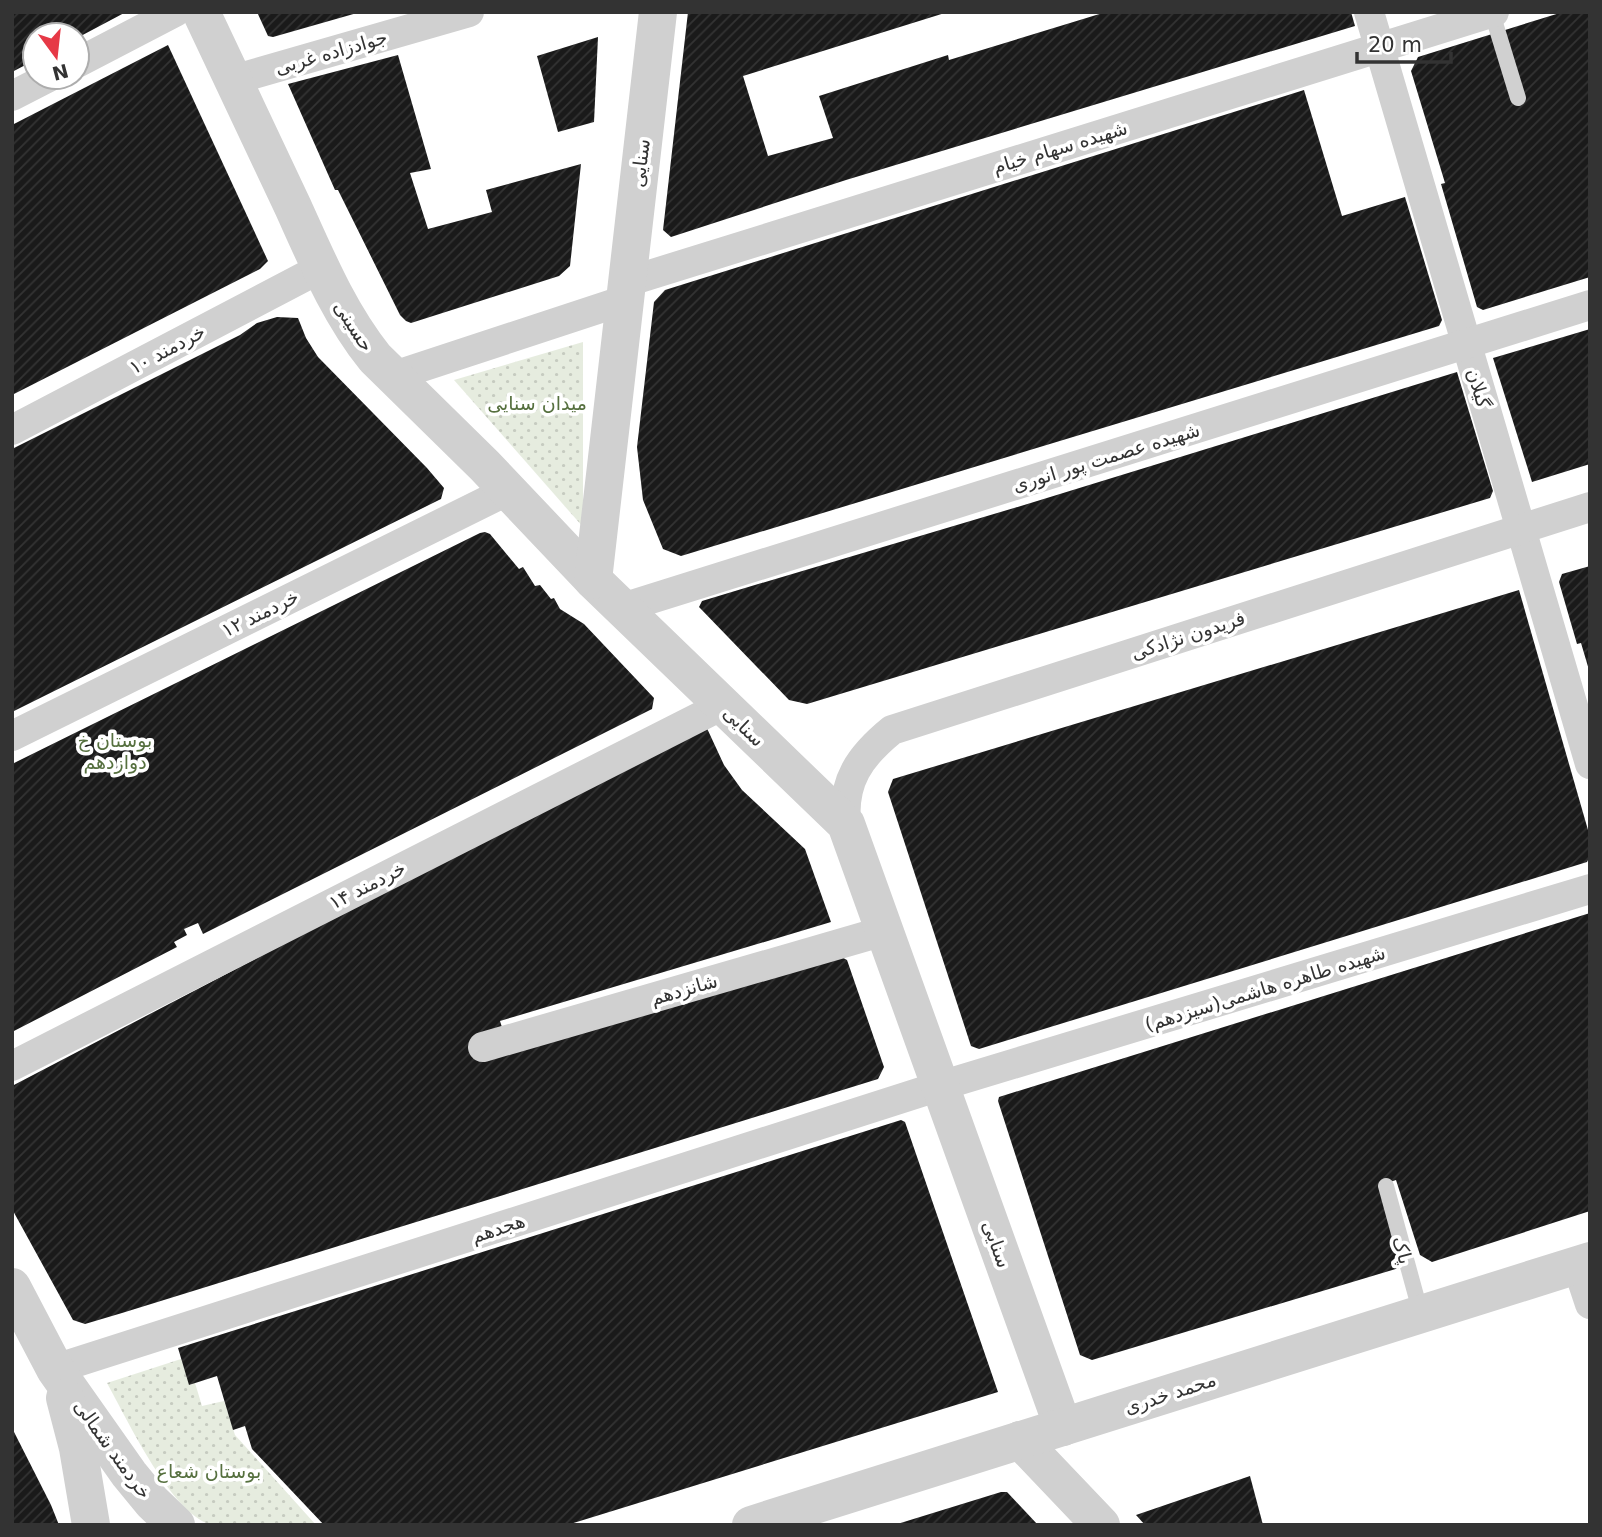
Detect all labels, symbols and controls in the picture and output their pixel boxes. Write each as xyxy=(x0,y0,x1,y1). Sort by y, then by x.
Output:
north arrow xyxy=(21,21,91,91)
scale bar xyxy=(1357,21,1452,65)
street label: جوادزاده غربی xyxy=(272,25,390,79)
text: 20 m xyxy=(1368,33,1422,57)
text: N xyxy=(50,60,71,85)
street label: شهیده سهام خیام xyxy=(990,116,1130,179)
street label: سنایی xyxy=(626,138,654,188)
street label: حسینی xyxy=(330,297,378,355)
street label: خردمند ۱۰ xyxy=(125,320,209,379)
street label: گیلان xyxy=(1463,366,1495,411)
park label: میدان سنایی xyxy=(487,392,587,414)
street label: شهیده عصمت پور انوری xyxy=(1010,418,1203,497)
street label: خردمند ۱۲ xyxy=(218,585,303,642)
street label: فریدون نژادکی xyxy=(1128,606,1248,665)
street label: سنایی xyxy=(719,701,769,751)
park label: بوستان خ دوازدهم xyxy=(78,729,152,774)
street label: خردمند ۱۴ xyxy=(325,856,409,915)
street label: شهیده طاهره هاشمی(سیزدهم) xyxy=(1142,941,1388,1036)
street label: شانزدهم xyxy=(648,969,720,1010)
street label: هجدهم xyxy=(468,1209,528,1248)
street label: سنایی xyxy=(978,1217,1016,1271)
street label: پاک xyxy=(1388,1234,1417,1267)
street label: محمد خدری xyxy=(1121,1368,1219,1419)
street label: خردمند شمالی xyxy=(69,1395,156,1503)
park label: بوستان شعاع xyxy=(157,1460,261,1483)

